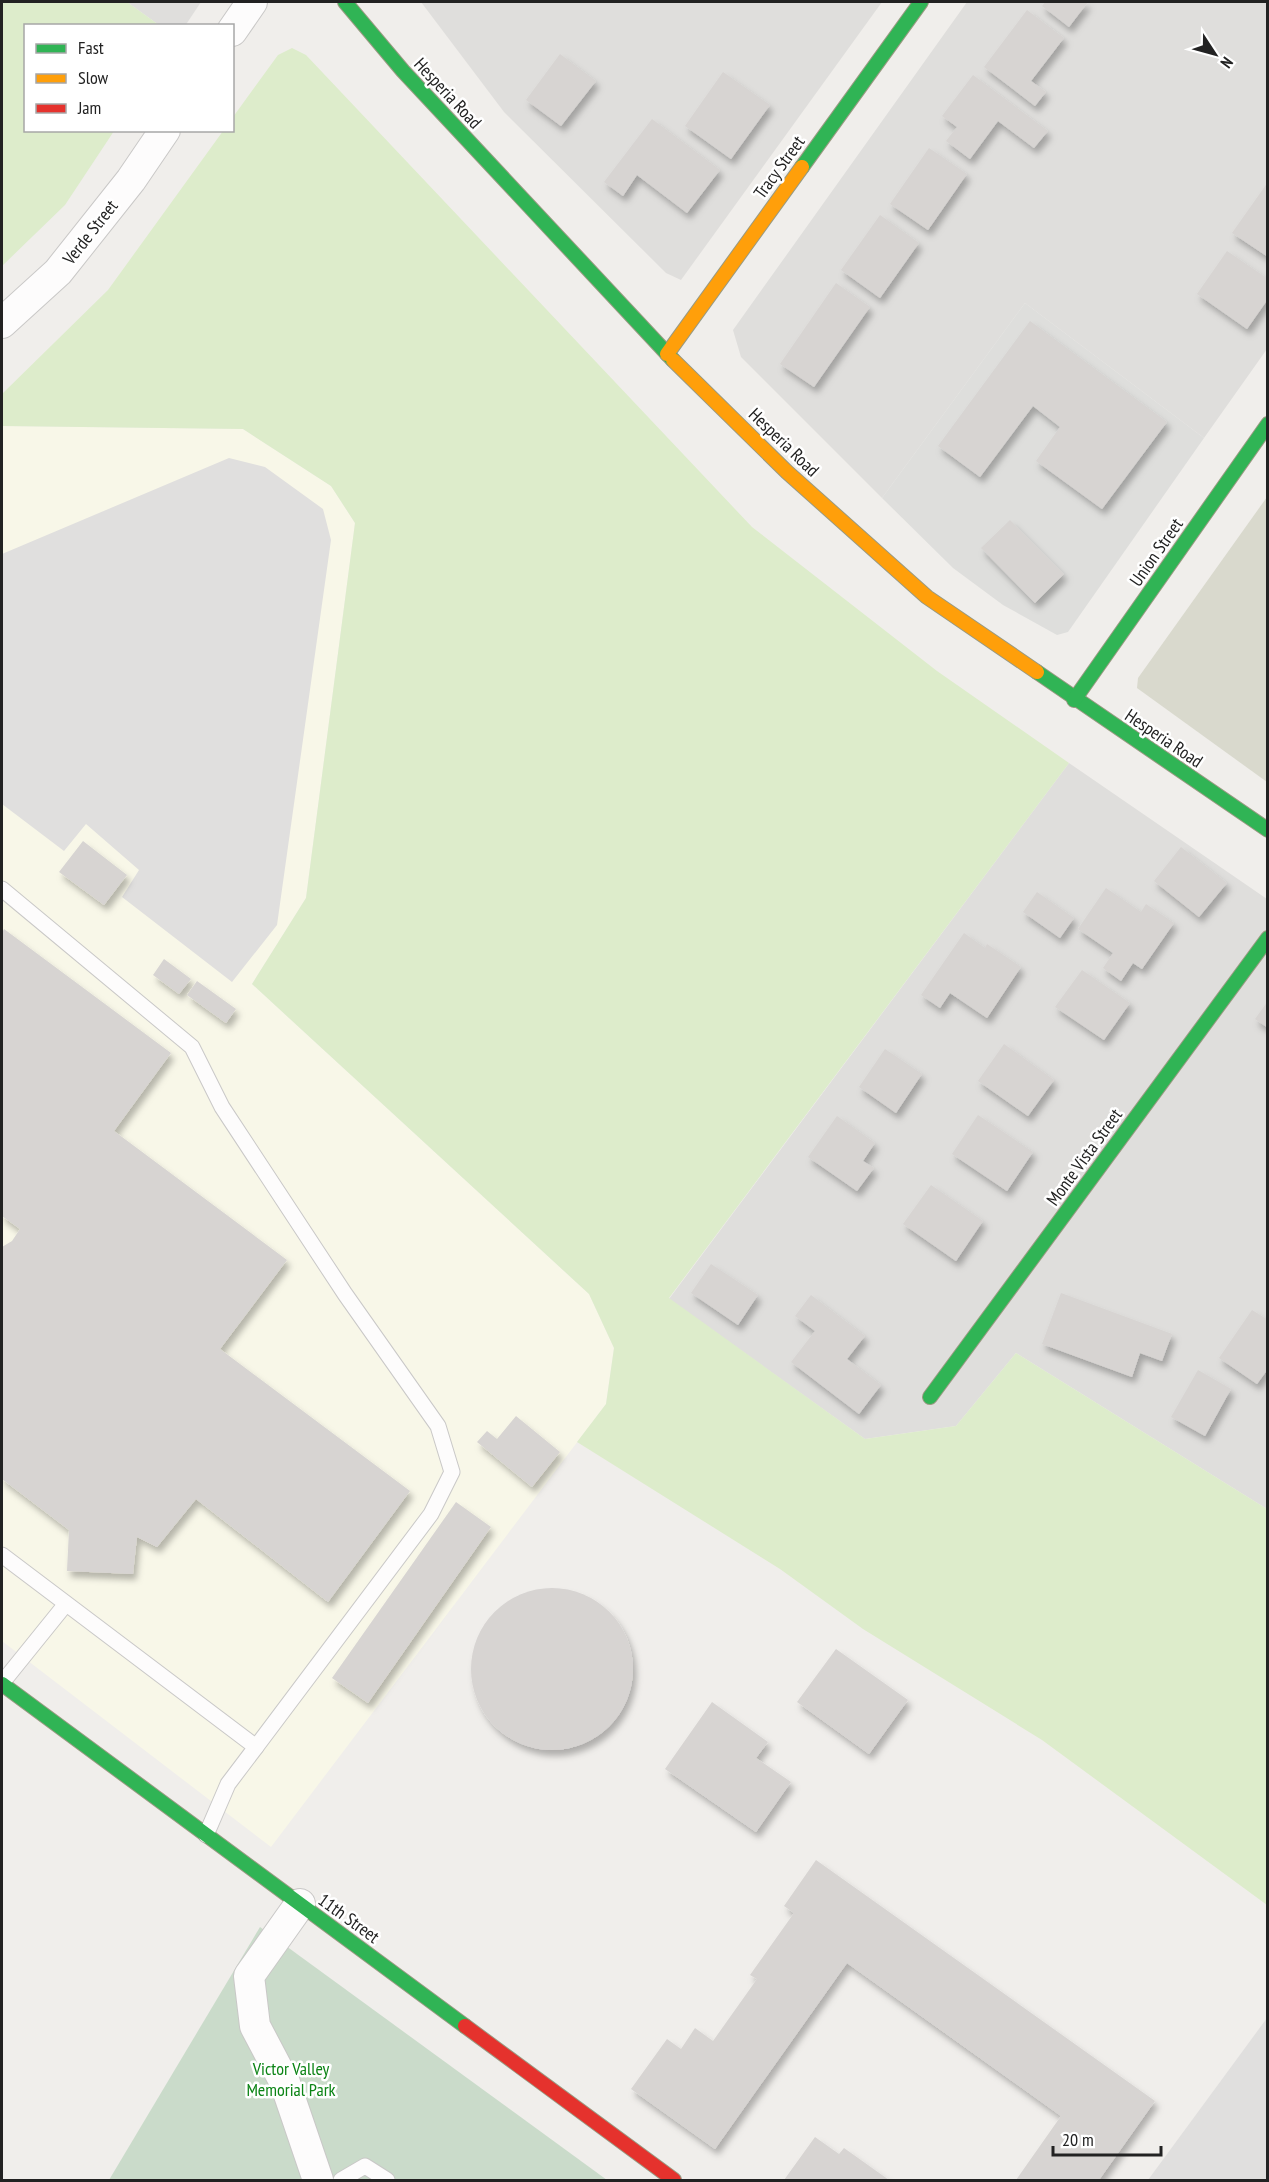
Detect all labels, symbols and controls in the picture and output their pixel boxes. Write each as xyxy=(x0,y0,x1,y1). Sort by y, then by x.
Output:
legend xyxy=(24,24,234,132)
north arrow xyxy=(1185,24,1245,84)
text: Fast xyxy=(78,36,104,59)
street label: Hesperia Road xyxy=(409,53,487,133)
text: N xyxy=(1217,53,1238,72)
text: Slow xyxy=(78,66,109,89)
text: Jam xyxy=(77,96,101,119)
street label: Tracy Street xyxy=(748,131,810,203)
street label: Verde Street xyxy=(57,195,123,270)
street label: Hesperia Road xyxy=(744,403,824,481)
street label: Union Street xyxy=(1124,513,1188,591)
street label: Hesperia Road xyxy=(1121,704,1207,772)
street label: Monte Vista Street xyxy=(1041,1104,1127,1210)
street label: 11th Street xyxy=(314,1888,384,1948)
park label: Victor Valley Memorial Park xyxy=(246,2057,336,2101)
scale bar xyxy=(1053,2119,1161,2157)
text: 20 m xyxy=(1062,2128,1094,2151)

